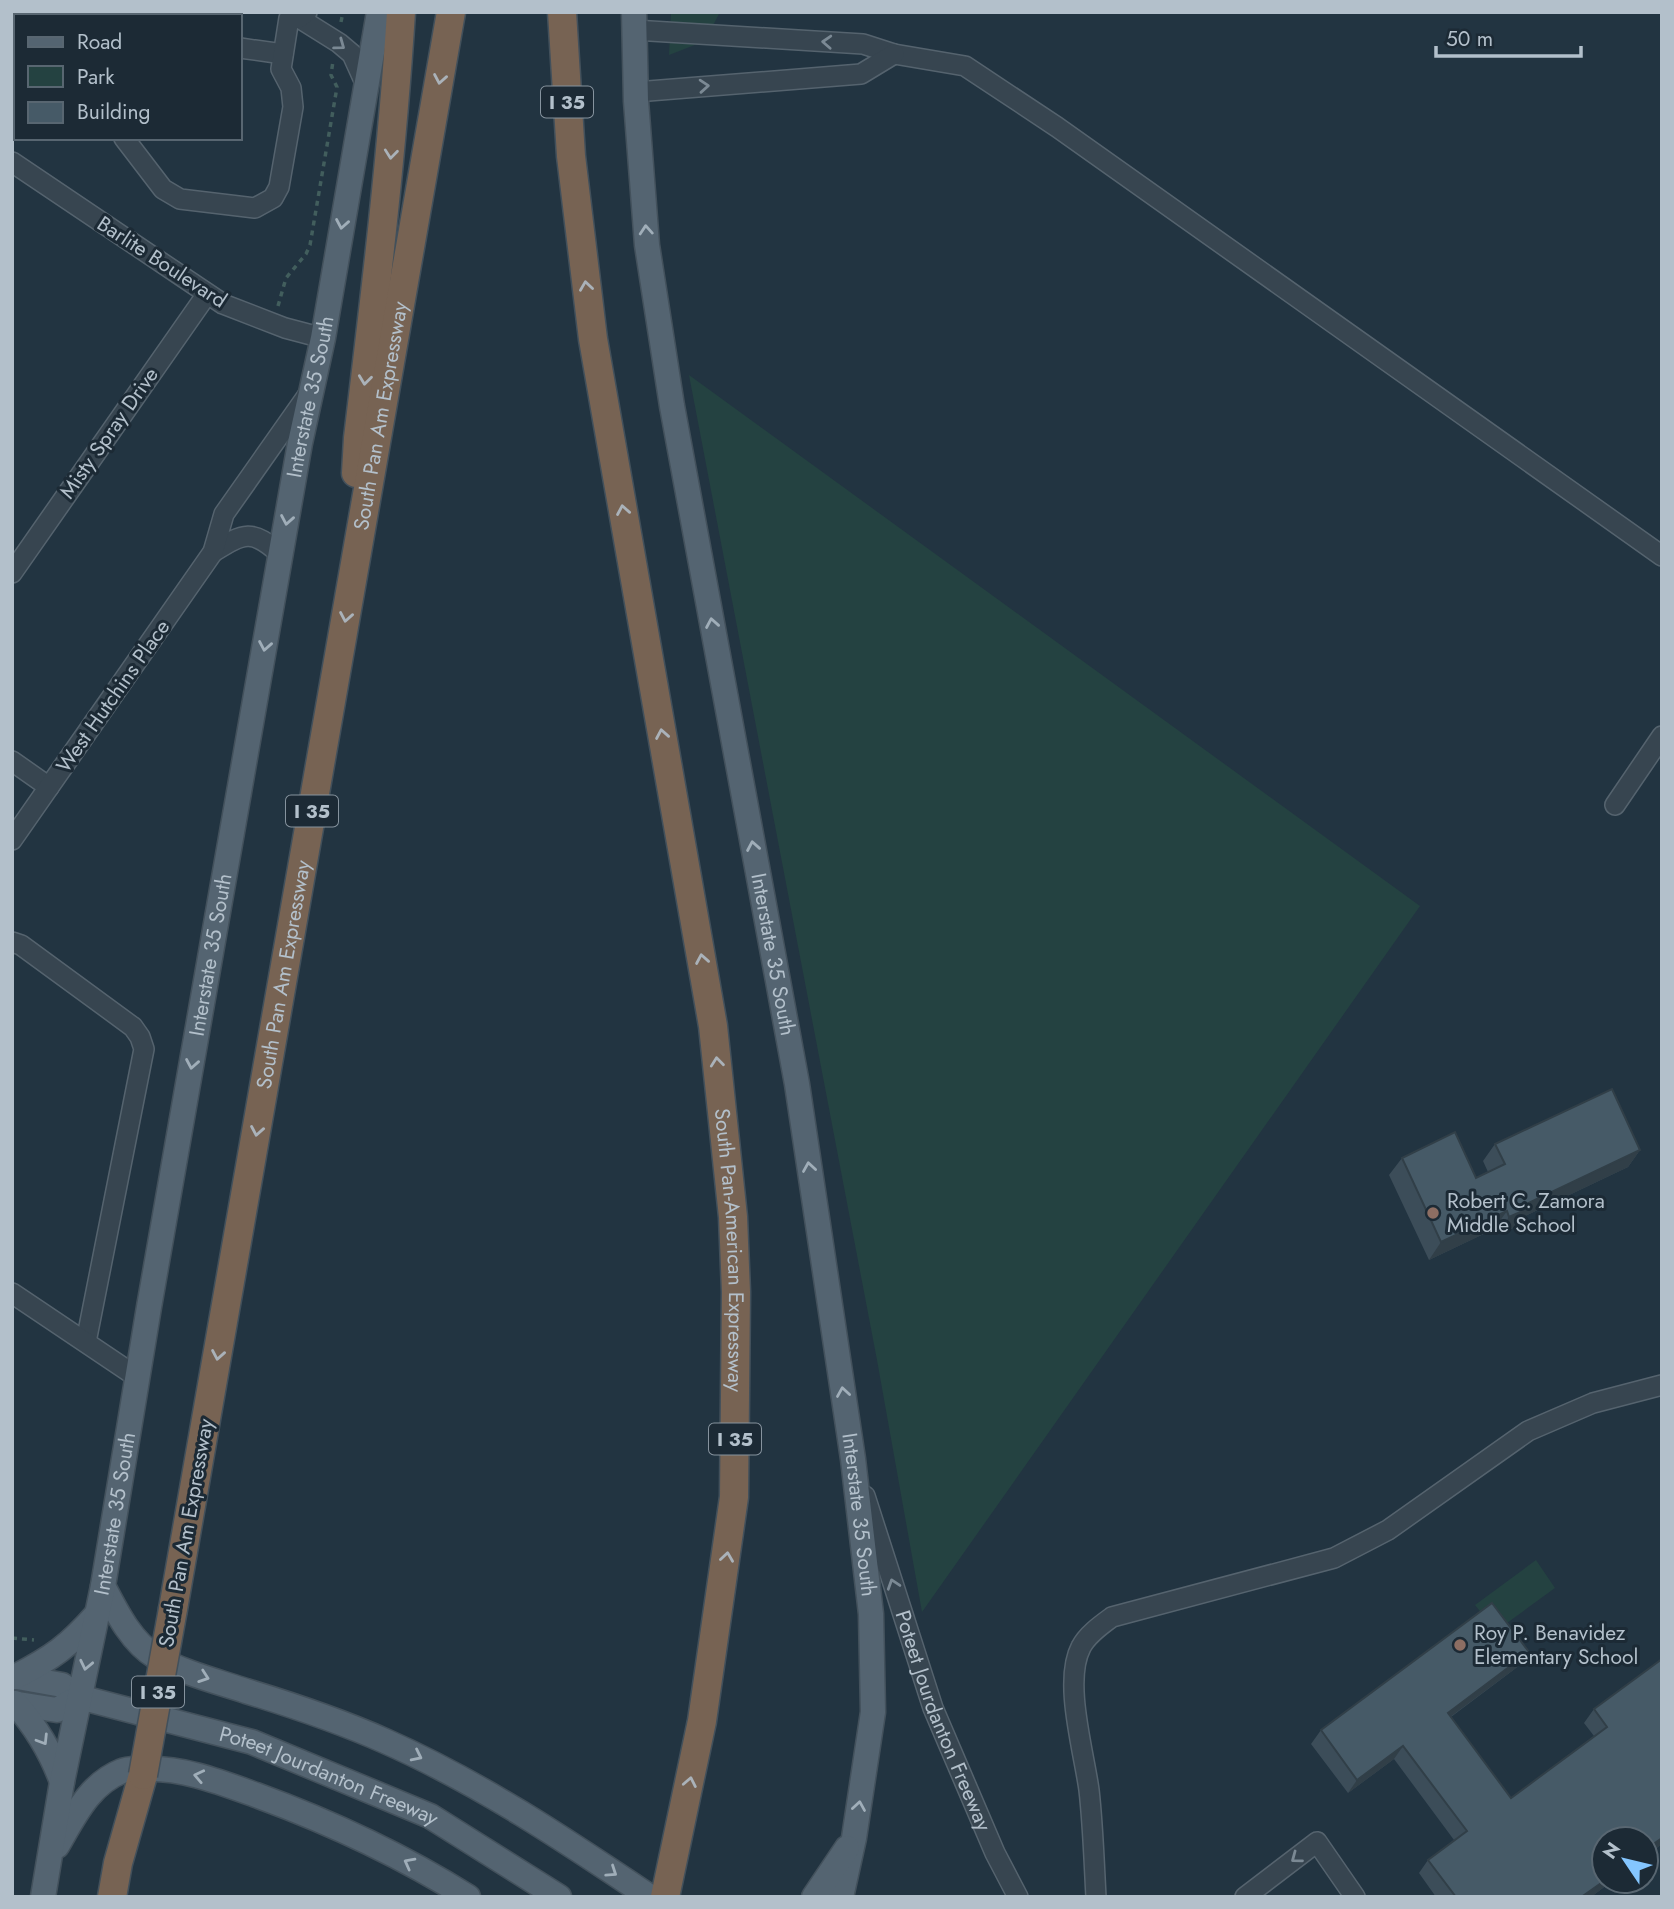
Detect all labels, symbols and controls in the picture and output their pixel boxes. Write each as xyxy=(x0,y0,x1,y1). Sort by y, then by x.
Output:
legend xyxy=(14,14,242,140)
scale bar xyxy=(1436,14,1581,58)
text: 50 m xyxy=(1446,24,1493,54)
text: Road xyxy=(77,27,122,57)
one-way arrow xyxy=(821,35,832,50)
one-way arrow xyxy=(332,37,345,49)
text: Park xyxy=(77,62,115,92)
one-way arrow xyxy=(433,74,448,85)
one-way arrow xyxy=(699,79,710,94)
road number: I 35 xyxy=(541,86,593,118)
text: Building xyxy=(77,97,150,127)
one-way arrow xyxy=(384,148,399,159)
street label: Barlite Boulevard xyxy=(91,209,233,315)
one-way arrow xyxy=(335,218,350,230)
one-way arrow xyxy=(639,224,654,235)
one-way arrow xyxy=(579,280,594,292)
street label: South Pan Am Expressway xyxy=(346,298,415,533)
street label: Interstate 35 South xyxy=(279,314,342,480)
street label: Misty Spray Drive xyxy=(52,361,166,505)
one-way arrow xyxy=(357,374,372,385)
one-way arrow xyxy=(616,505,631,516)
one-way arrow xyxy=(280,514,295,526)
one-way arrow xyxy=(339,611,354,623)
street label: West Hutchins Place xyxy=(49,613,177,779)
one-way arrow xyxy=(705,617,720,629)
one-way arrow xyxy=(258,641,273,652)
one-way arrow xyxy=(655,729,670,740)
road number: I 35 xyxy=(286,796,338,826)
one-way arrow xyxy=(746,840,761,852)
street label: South Pan Am Expressway xyxy=(249,857,318,1091)
street label: Interstate 35 South xyxy=(182,871,239,1039)
street label: Interstate 35 South xyxy=(743,871,803,1038)
one-way arrow xyxy=(695,953,710,964)
one-way arrow xyxy=(710,1056,725,1067)
one-way arrow xyxy=(185,1058,200,1070)
street label: South Pan-American Expressway xyxy=(707,1107,751,1393)
one-way arrow xyxy=(250,1125,265,1137)
one-way arrow xyxy=(802,1161,817,1173)
place label: Robert C. Zamora Middle School xyxy=(1447,1186,1605,1240)
marker: Robert C. Zamora Middle School xyxy=(1425,1205,1441,1221)
one-way arrow xyxy=(211,1349,226,1361)
one-way arrow xyxy=(836,1386,851,1398)
street label: South Pan Am Expressway xyxy=(151,1416,221,1650)
road number: I 35 xyxy=(709,1424,761,1455)
street label: Interstate 35 South xyxy=(86,1430,143,1598)
street label: Interstate 35 South xyxy=(834,1431,884,1598)
one-way arrow xyxy=(719,1551,734,1563)
one-way arrow xyxy=(887,1578,901,1590)
street label: Poteet Jourdanton Freeway xyxy=(888,1607,999,1836)
place label: Roy P. Benavidez Elementary School xyxy=(1474,1618,1638,1672)
marker: Roy P. Benavidez Elementary School xyxy=(1452,1637,1468,1653)
one-way arrow xyxy=(80,1659,95,1671)
one-way arrow xyxy=(197,1669,209,1683)
road number: I 35 xyxy=(132,1676,184,1708)
street label: Poteet Jourdanton Freeway xyxy=(216,1719,445,1833)
one-way arrow xyxy=(34,1732,47,1745)
one-way arrow xyxy=(410,1748,422,1762)
one-way arrow xyxy=(193,1769,205,1784)
one-way arrow xyxy=(682,1776,697,1788)
one-way arrow xyxy=(851,1800,866,1812)
north arrow xyxy=(1590,1825,1660,1895)
text: N xyxy=(1596,1837,1627,1864)
one-way arrow xyxy=(1291,1850,1304,1863)
one-way arrow xyxy=(403,1857,416,1871)
one-way arrow xyxy=(605,1863,618,1876)

